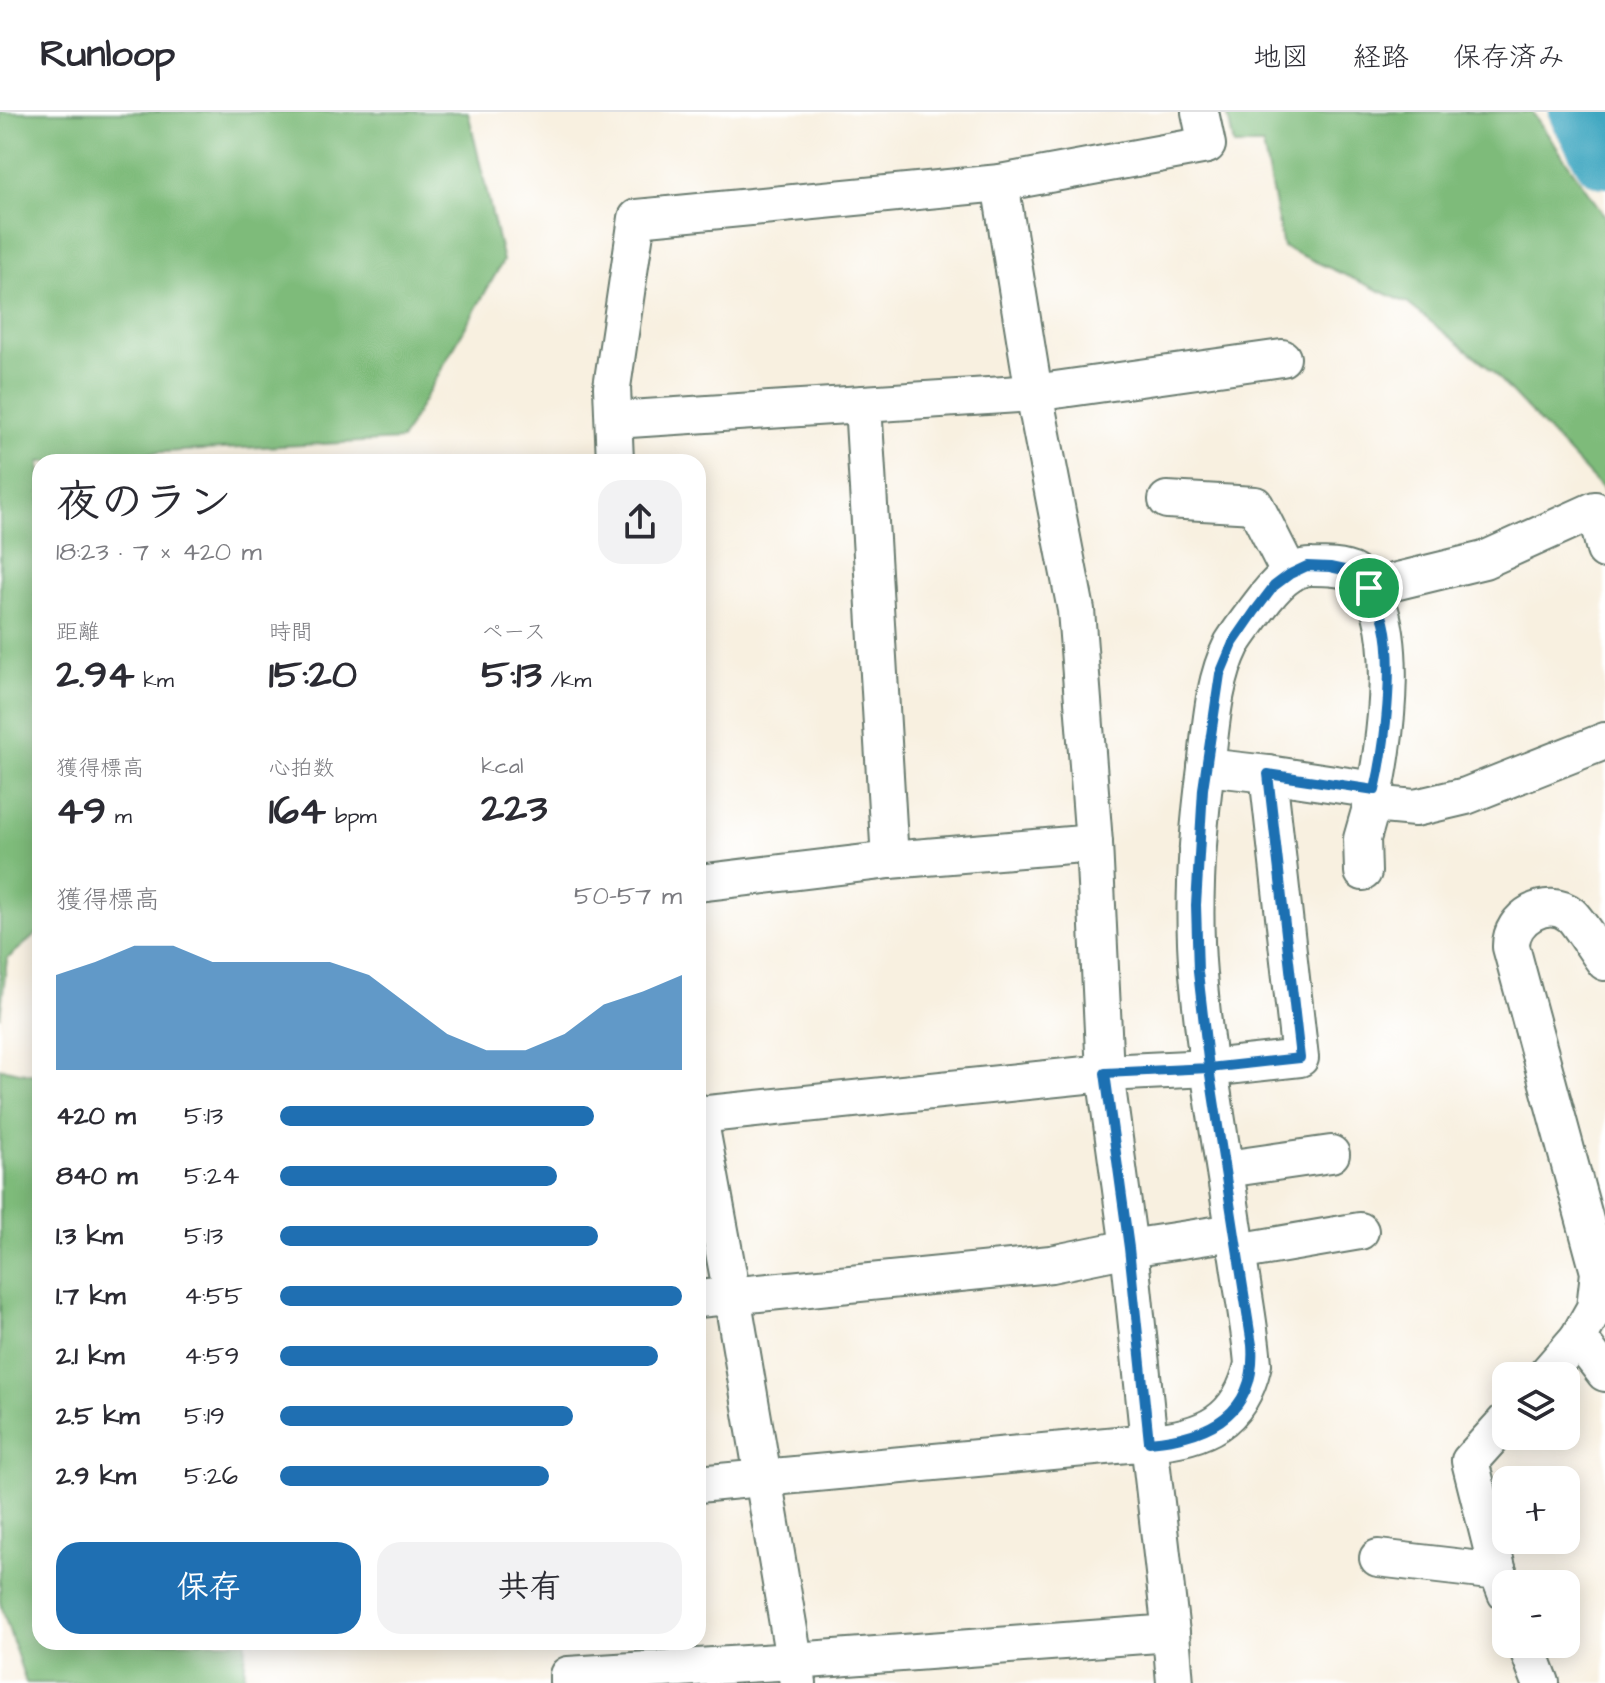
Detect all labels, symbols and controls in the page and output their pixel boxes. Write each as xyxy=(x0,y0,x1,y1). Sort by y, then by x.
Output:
text: Runloop xyxy=(40,29,175,81)
text: 地図 xyxy=(1253,38,1309,77)
text: 経路 xyxy=(1353,38,1409,77)
text: 保存済み xyxy=(1453,38,1565,77)
text: 夜のラン xyxy=(56,473,232,534)
button: share xyxy=(598,480,682,564)
text: 18:23 · 7 × 420 m xyxy=(56,534,262,570)
pin xyxy=(1335,554,1403,622)
icon: arrive xyxy=(1347,566,1391,610)
text: 距離 xyxy=(56,617,100,648)
text: 時間 xyxy=(269,617,313,648)
text: ペース xyxy=(481,617,546,648)
text: 2.94 xyxy=(56,648,135,703)
text: 15:20 xyxy=(269,648,357,703)
text: 5:13 xyxy=(481,648,542,703)
text: km xyxy=(135,665,174,696)
text: /km xyxy=(542,665,591,696)
text: kcal xyxy=(481,751,523,782)
text: 獲得標高 xyxy=(56,753,144,784)
text: 心拍数 xyxy=(269,753,335,784)
text: 223 xyxy=(481,782,547,837)
text: 49 xyxy=(56,784,106,839)
text: 164 xyxy=(269,784,326,839)
text: m xyxy=(106,801,132,832)
text: bpm xyxy=(326,801,377,832)
text: 50–57 m xyxy=(574,878,682,914)
text: 獲得標高 xyxy=(56,882,160,918)
text: 420 m xyxy=(56,1098,136,1134)
text: 5:13 xyxy=(184,1098,223,1134)
text: 840 m xyxy=(56,1158,138,1194)
text: 5:24 xyxy=(184,1158,239,1194)
text: 1.3 km xyxy=(56,1218,123,1254)
text: 5:13 xyxy=(184,1218,223,1254)
text: 1.7 km xyxy=(56,1278,126,1314)
text: 4:55 xyxy=(184,1278,243,1314)
text: 2.1 km xyxy=(56,1338,124,1374)
text: 4:59 xyxy=(184,1338,239,1374)
map controls xyxy=(1492,1362,1580,1658)
button: layers xyxy=(1492,1362,1580,1450)
text: 2.5 km xyxy=(56,1398,140,1434)
text: 5:19 xyxy=(184,1398,225,1434)
text: 2.9 km xyxy=(56,1458,136,1494)
text: 5:26 xyxy=(184,1458,238,1494)
button: + xyxy=(1492,1466,1580,1554)
button: 保存 xyxy=(56,1542,361,1634)
button: 共有 xyxy=(377,1542,682,1634)
button: − xyxy=(1492,1570,1580,1658)

